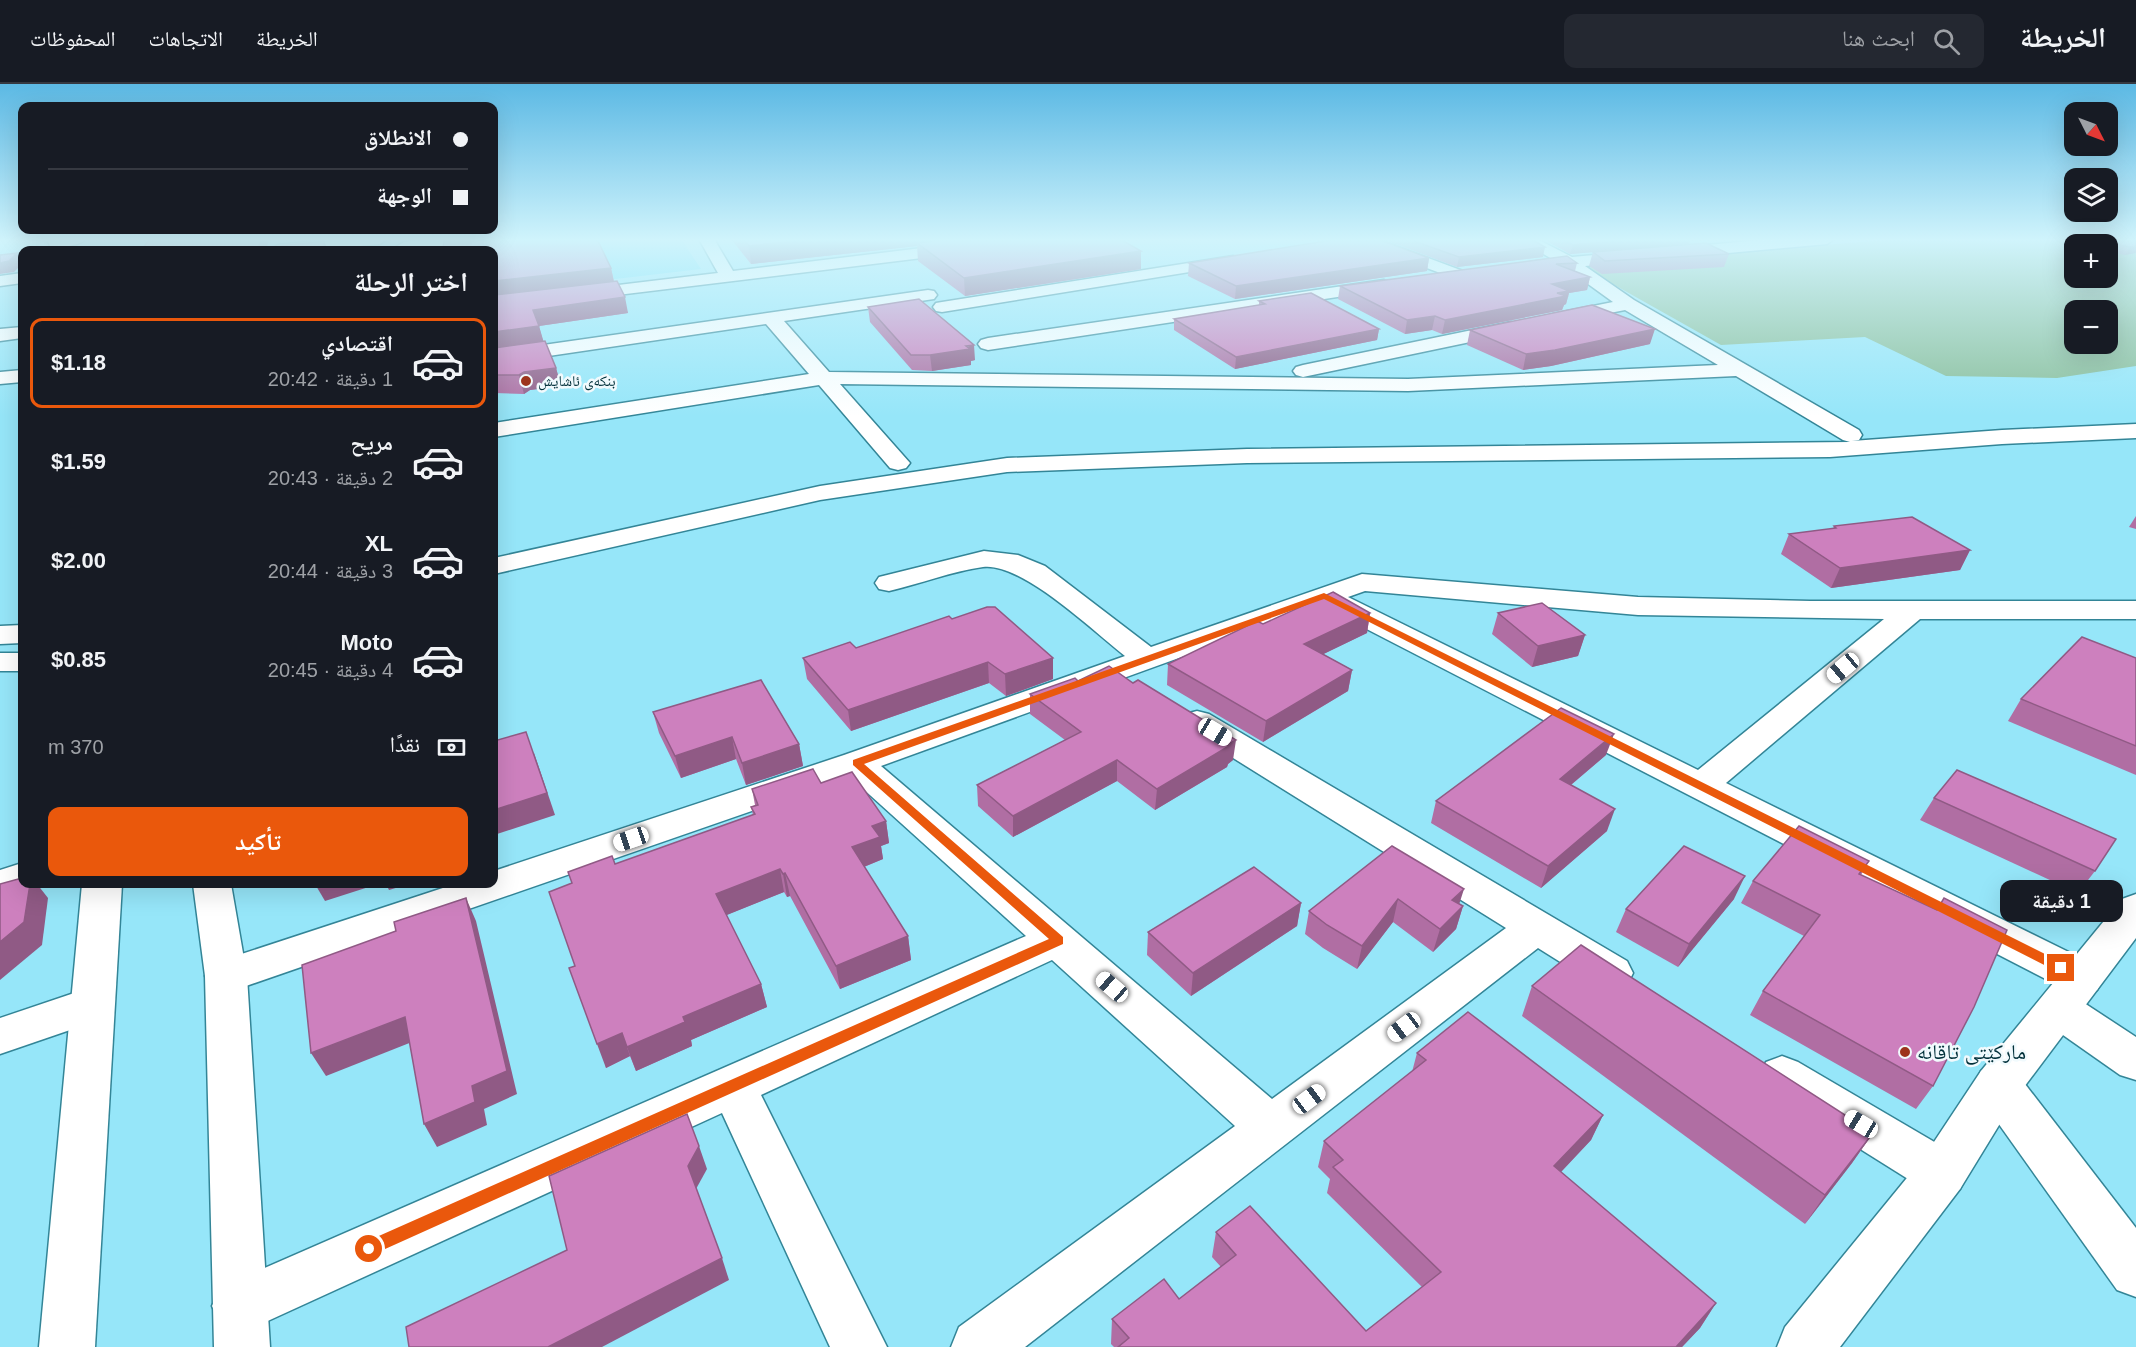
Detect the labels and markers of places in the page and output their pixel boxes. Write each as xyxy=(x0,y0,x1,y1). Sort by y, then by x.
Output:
place label: بنکەی ئاشایش xyxy=(538,372,616,391)
marker: بنکەی ئاشایش xyxy=(519,374,533,388)
place label: مارکێتی تاقانە xyxy=(1917,1040,2026,1065)
marker: مارکێتی تاقانە xyxy=(1898,1045,1912,1059)

